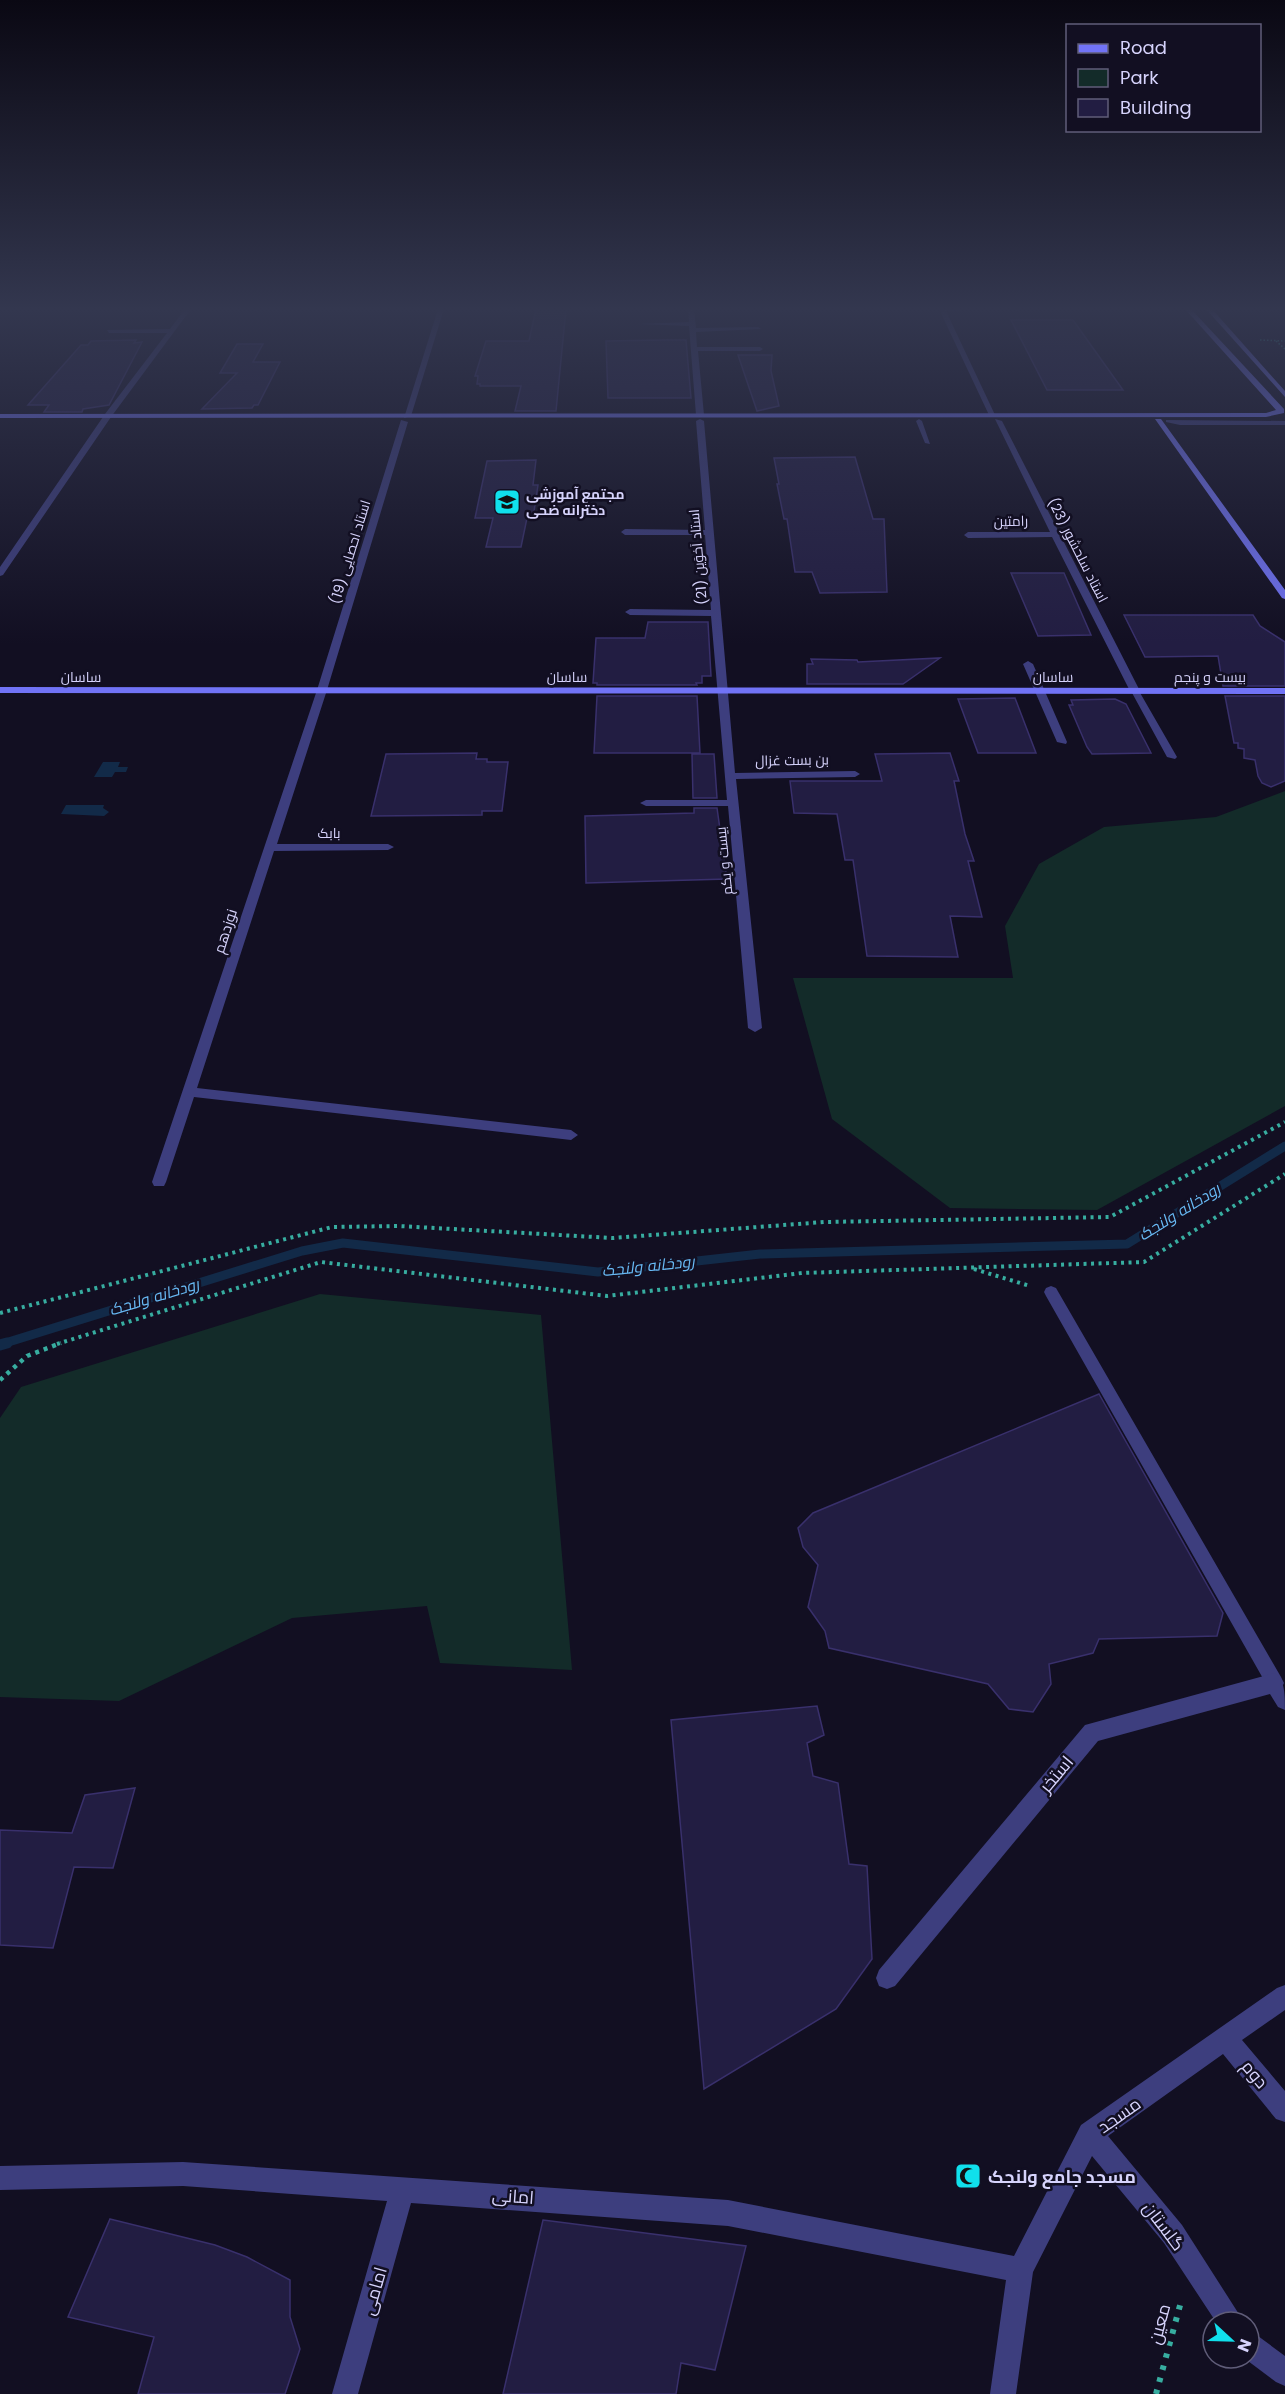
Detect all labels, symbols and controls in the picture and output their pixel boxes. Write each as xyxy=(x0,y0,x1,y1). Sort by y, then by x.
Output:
legend xyxy=(1066,24,1261,132)
text: Road xyxy=(1120,35,1167,60)
text: Park xyxy=(1120,65,1159,90)
text: Building xyxy=(1120,95,1192,120)
place label: مجتمع آموزشی دخترانه ضحی xyxy=(526,484,624,520)
school or university icon: مجتمع آموزشی دخترانه ضحی xyxy=(492,487,522,517)
street label: استاد سلحشور (23) xyxy=(1043,494,1113,606)
street label: استاد احصایی (19) xyxy=(325,498,375,606)
street label: استاد اَخوَين (21) xyxy=(684,508,712,606)
street label: رامتین xyxy=(994,511,1028,531)
street label: ساسان xyxy=(61,667,101,687)
street label: ساسان xyxy=(547,667,587,687)
street label: ساسان xyxy=(1033,667,1073,687)
street label: بیست و پنجم xyxy=(1174,667,1246,687)
street label: بن بست غزال xyxy=(755,749,829,771)
street label: بابک xyxy=(317,823,341,843)
street label: بیست و یکم xyxy=(710,826,738,896)
street label: نوزدهم xyxy=(208,906,242,956)
water label: رودخانه ولنجک xyxy=(1133,1177,1226,1246)
water label: رودخانه ولنجک xyxy=(601,1250,697,1282)
water label: رودخانه ولنجک xyxy=(106,1272,204,1322)
street label: استخر xyxy=(1033,1750,1079,1799)
street label: دوم xyxy=(1236,2055,1274,2093)
street label: مسجد xyxy=(1092,2091,1146,2139)
mosque icon: مسجد جامع ولنجک xyxy=(953,2161,983,2191)
place label: مسجد جامع ولنجک xyxy=(988,2164,1136,2189)
street label: امانی xyxy=(491,2182,535,2210)
street label: گلستان xyxy=(1137,2196,1191,2256)
street label: امامی xyxy=(355,2264,393,2318)
street label: معین xyxy=(1142,2301,1176,2347)
north arrow xyxy=(1201,2310,1261,2370)
text: N xyxy=(1232,2336,1257,2355)

